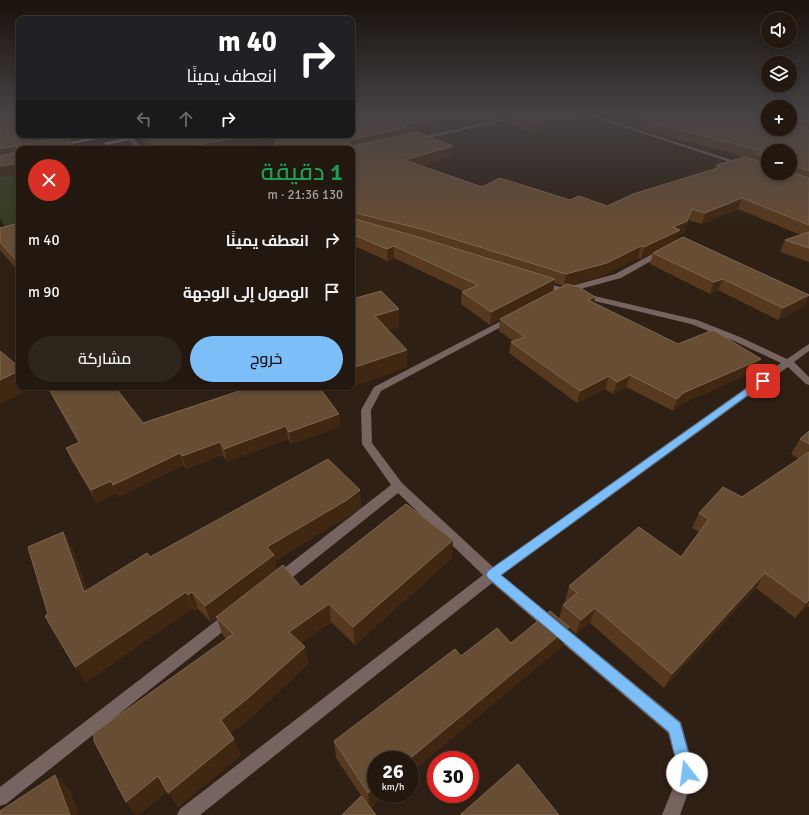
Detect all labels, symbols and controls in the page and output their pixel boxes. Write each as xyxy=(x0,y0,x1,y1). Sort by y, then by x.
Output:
map controls xyxy=(761,12,797,180)
button: sound xyxy=(761,12,797,48)
text: 40 m xyxy=(218,25,277,59)
icon: right xyxy=(291,32,343,84)
button: layers xyxy=(761,56,797,92)
text: انعطف يمينًا xyxy=(187,65,277,87)
button: + xyxy=(761,100,797,136)
icon: left xyxy=(133,108,155,130)
icon: ahead xyxy=(175,108,197,130)
icon: right xyxy=(217,108,239,130)
button: − xyxy=(761,144,797,180)
text: 1 دقيقة xyxy=(261,157,343,187)
button: close xyxy=(28,159,70,201)
text: 130 m · 21:36 xyxy=(267,187,343,203)
icon: right xyxy=(321,229,343,251)
text: 40 m xyxy=(28,231,59,249)
text: انعطف يمينًا xyxy=(226,232,309,250)
icon: arrive xyxy=(321,281,343,303)
text: 90 m xyxy=(28,283,59,301)
text: الوصول إلى الوجهة xyxy=(183,284,309,302)
button: مشاركة xyxy=(28,336,182,382)
button: خروج xyxy=(190,336,343,382)
pin xyxy=(746,364,780,398)
icon: arrive xyxy=(752,370,774,392)
speed limit sign: 30 xyxy=(427,751,479,803)
position arrow xyxy=(666,752,708,794)
text: 26 xyxy=(382,759,404,784)
text: km/h xyxy=(382,781,404,793)

